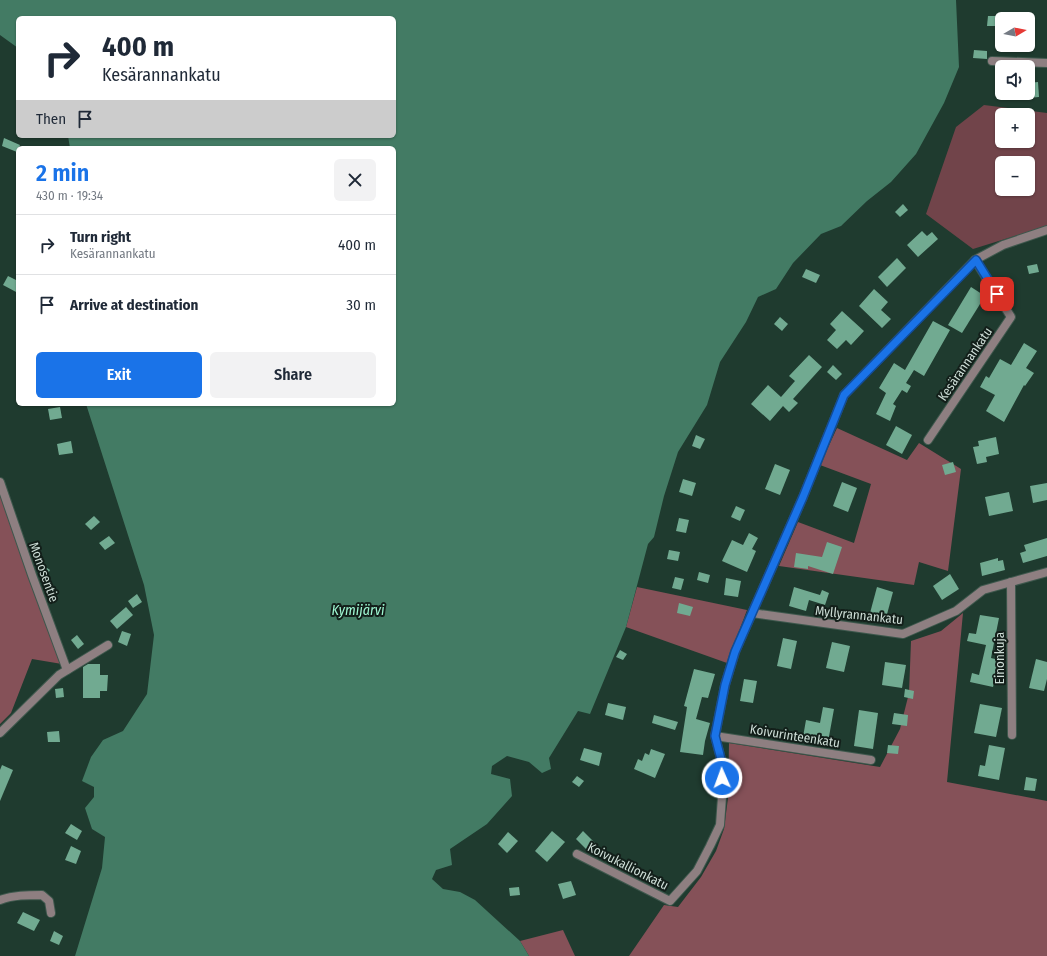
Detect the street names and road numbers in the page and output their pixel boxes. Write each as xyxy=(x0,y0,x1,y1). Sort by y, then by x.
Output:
street label: Kesärannankatu xyxy=(935,324,995,404)
street label: Monosentie xyxy=(26,540,62,604)
street label: Myllyrannankatu xyxy=(814,603,904,627)
street label: Einonkuja xyxy=(992,632,1007,684)
street label: Koivurinteenkatu xyxy=(749,721,841,751)
street label: Koivukallionkatu xyxy=(585,839,671,893)

